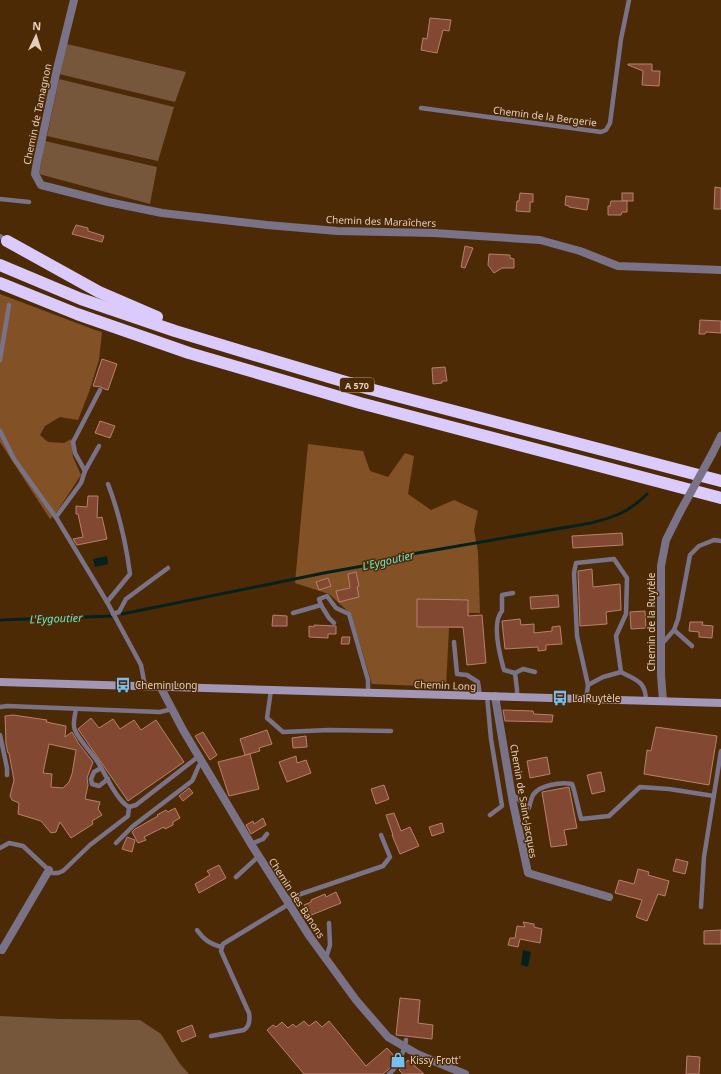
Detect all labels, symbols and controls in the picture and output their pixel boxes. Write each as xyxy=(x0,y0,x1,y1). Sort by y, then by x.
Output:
north arrow xyxy=(16,16,56,56)
text: N xyxy=(32,18,42,33)
street label: Chemin de Tamagnon xyxy=(19,62,55,166)
street label: Chemin de la Bergerie xyxy=(492,103,598,129)
street label: Chemin des Maraîchers xyxy=(326,212,437,230)
road number: A 570 xyxy=(340,378,374,392)
water label: L'Eygoutier xyxy=(361,547,416,573)
street label: Chemin de la Ruytèle xyxy=(644,572,658,672)
water label: L'Eygoutier xyxy=(29,610,83,626)
bus stop icon: Chemin Long xyxy=(114,676,132,694)
street label: Chemin Long xyxy=(414,677,476,693)
place label: Chemin Long xyxy=(135,678,197,692)
bus stop icon: La Ruytèle xyxy=(551,689,569,707)
place label: La Ruytèle xyxy=(572,691,621,705)
street label: Chemin de Saint-Jacques xyxy=(507,743,541,859)
street label: Chemin des Banons xyxy=(266,855,328,941)
shop icon: Kissy Frott' xyxy=(389,1051,407,1069)
place label: Kissy Frott' xyxy=(410,1053,461,1067)

